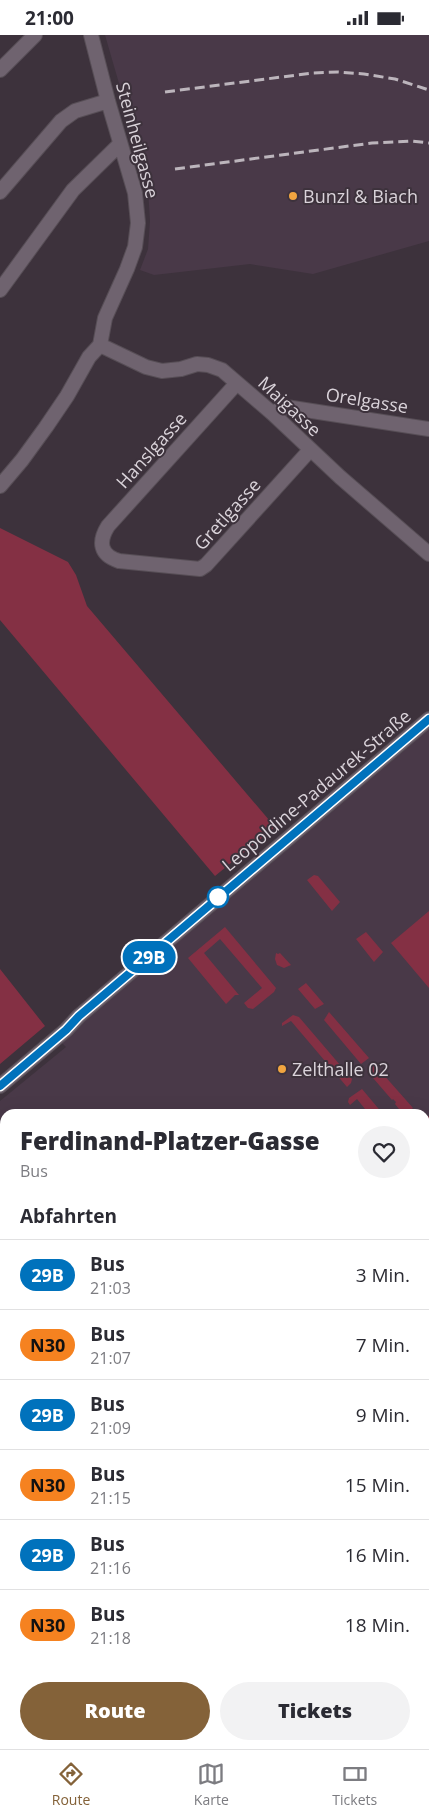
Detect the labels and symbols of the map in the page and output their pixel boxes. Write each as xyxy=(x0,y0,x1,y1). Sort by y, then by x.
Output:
street label: Steinheilgasse xyxy=(111,79,165,201)
place label: Bunzl & Biach xyxy=(303,184,418,208)
marker: Bunzl & Biach xyxy=(287,190,299,202)
street label: Maigasse xyxy=(253,371,327,441)
street label: Orelgasse xyxy=(324,382,410,418)
street label: Hanslgasse xyxy=(110,407,192,493)
street label: Gretlgasse xyxy=(188,473,266,555)
street label: Leopoldine-Padaurek-Straße xyxy=(216,704,416,876)
unlabelled marker xyxy=(207,886,229,908)
line badge: 29B xyxy=(120,941,178,973)
place label: Zelthalle 02 xyxy=(292,1057,389,1081)
marker: Zelthalle 02 xyxy=(276,1063,288,1075)

